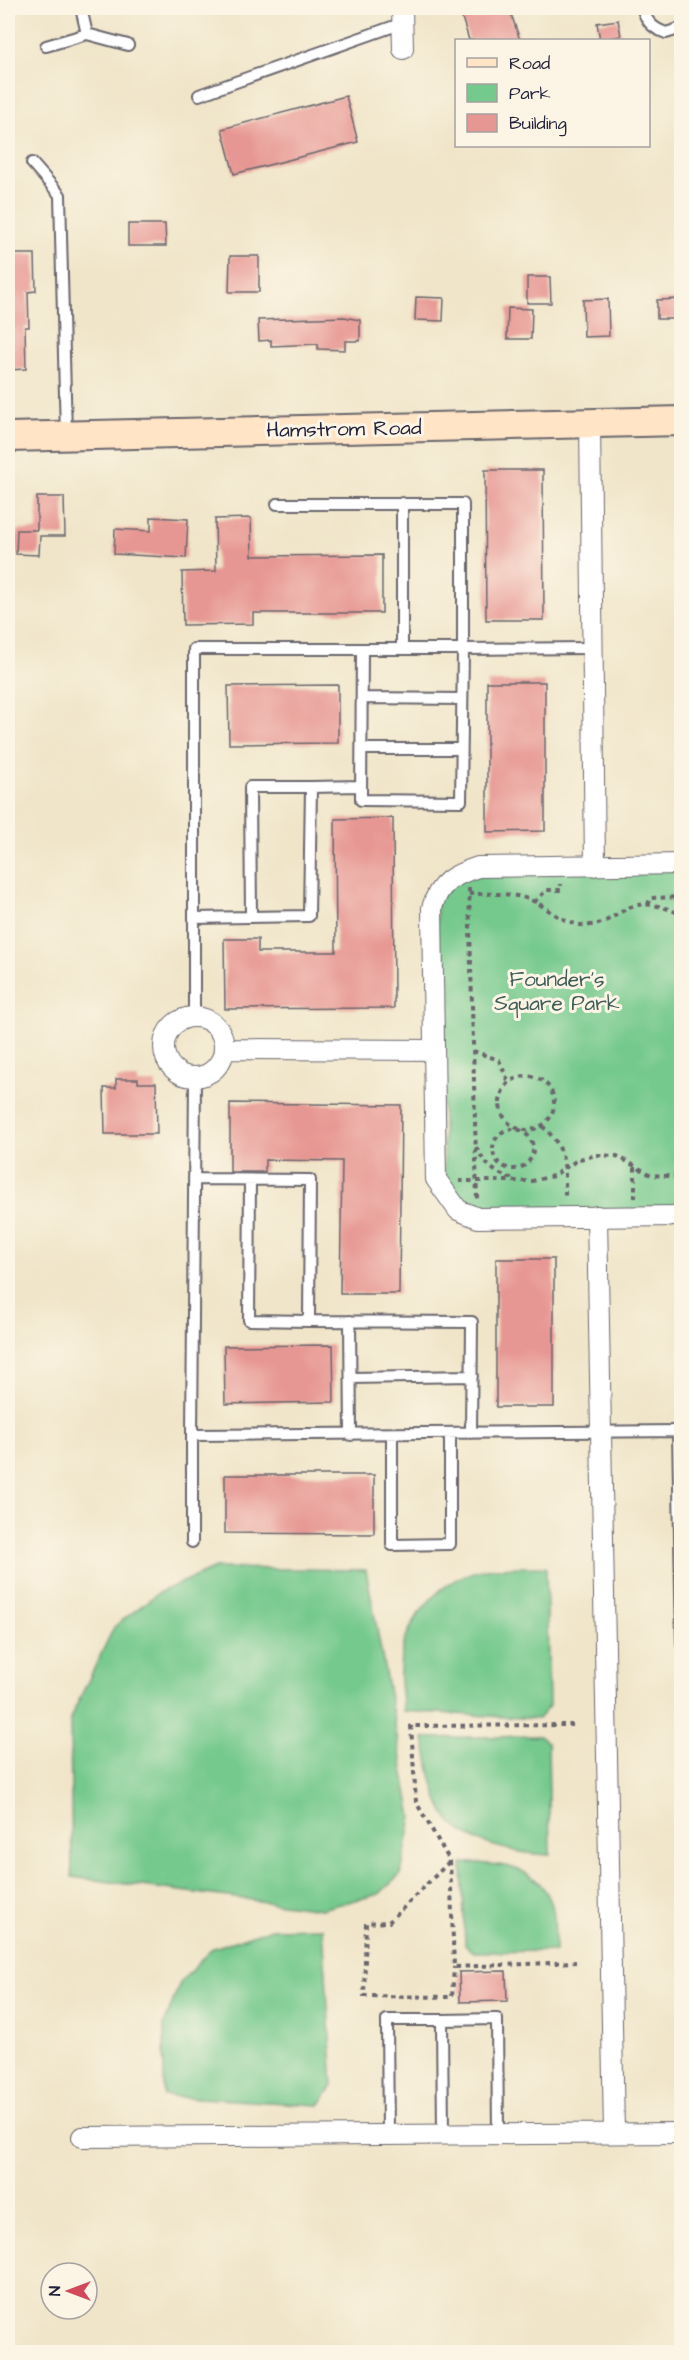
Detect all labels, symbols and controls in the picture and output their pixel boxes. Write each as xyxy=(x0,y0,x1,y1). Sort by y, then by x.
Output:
legend xyxy=(455,39,650,147)
text: Road xyxy=(509,51,550,76)
text: Park xyxy=(509,81,551,106)
text: Building xyxy=(509,111,567,137)
street label: Hamstrom Road xyxy=(266,413,422,445)
park label: Founder's Square Park xyxy=(494,965,620,1018)
north arrow xyxy=(39,2261,99,2321)
text: N xyxy=(44,2286,66,2296)

